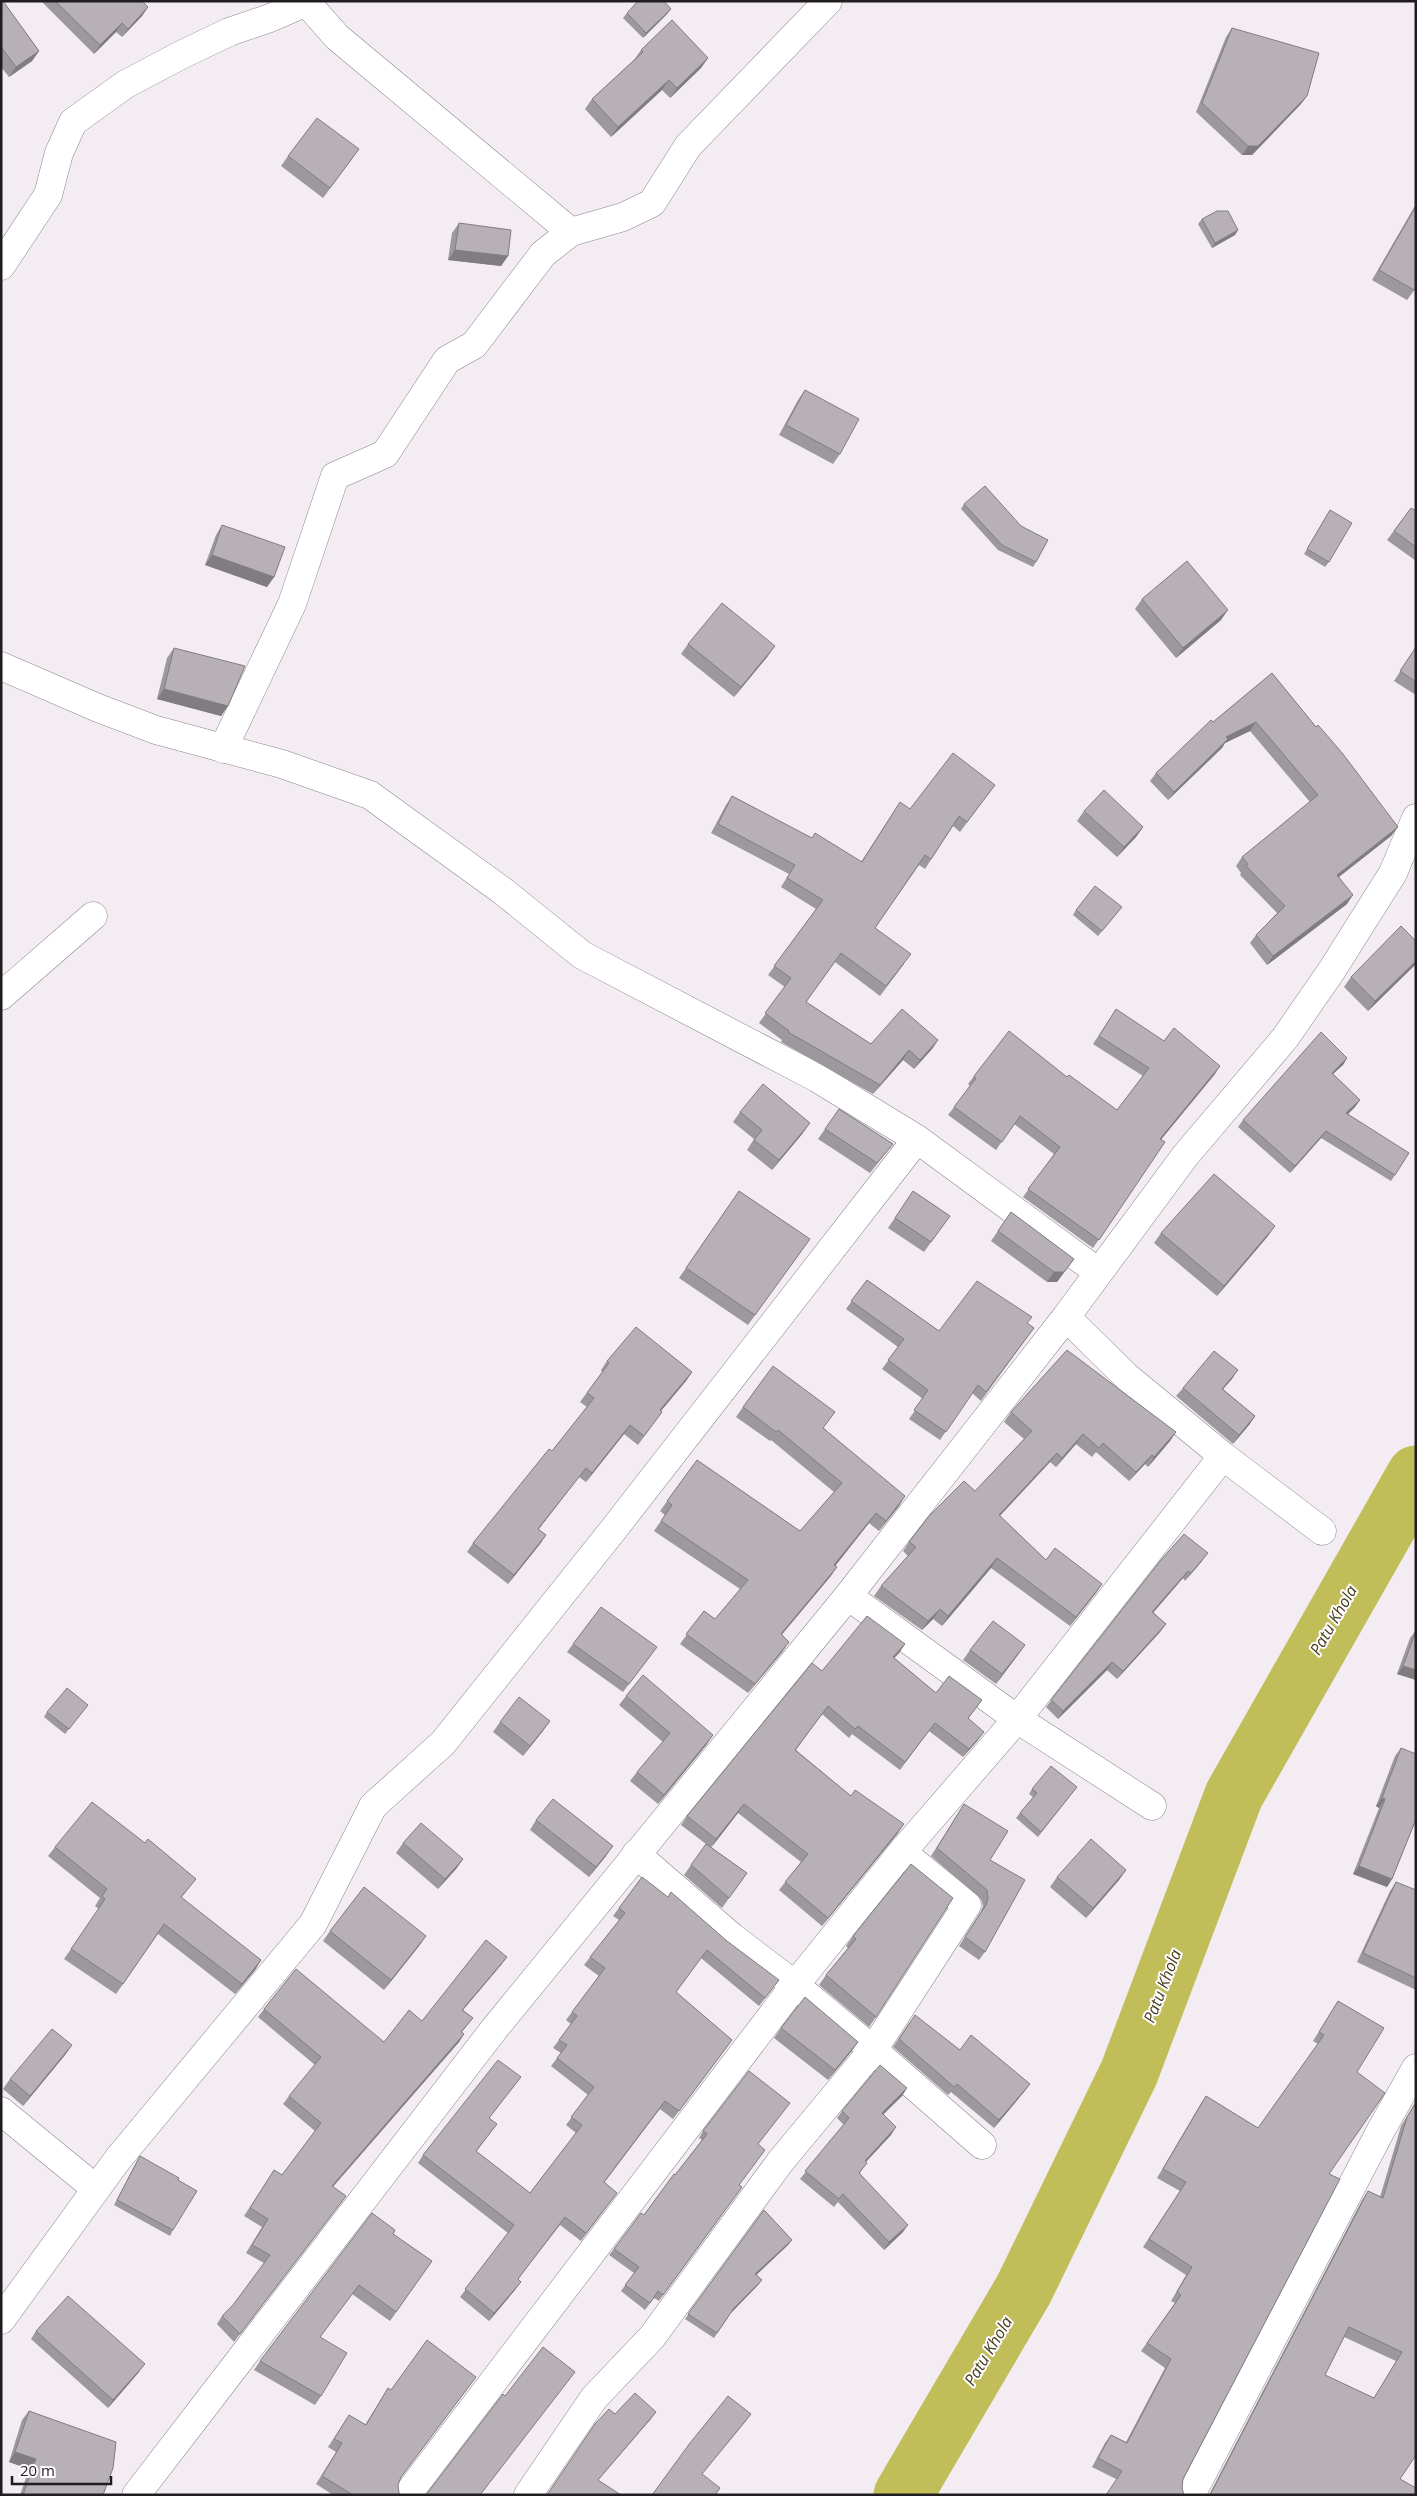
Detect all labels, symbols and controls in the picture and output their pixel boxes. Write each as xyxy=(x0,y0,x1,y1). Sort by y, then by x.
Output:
water label: Patu Khola xyxy=(1304,1581,1362,1659)
water label: Patu Khola xyxy=(1138,1946,1186,2026)
water label: Patu Khola xyxy=(959,2312,1017,2390)
scale bar xyxy=(12,2454,111,2486)
text: 20 m xyxy=(20,2460,55,2480)

